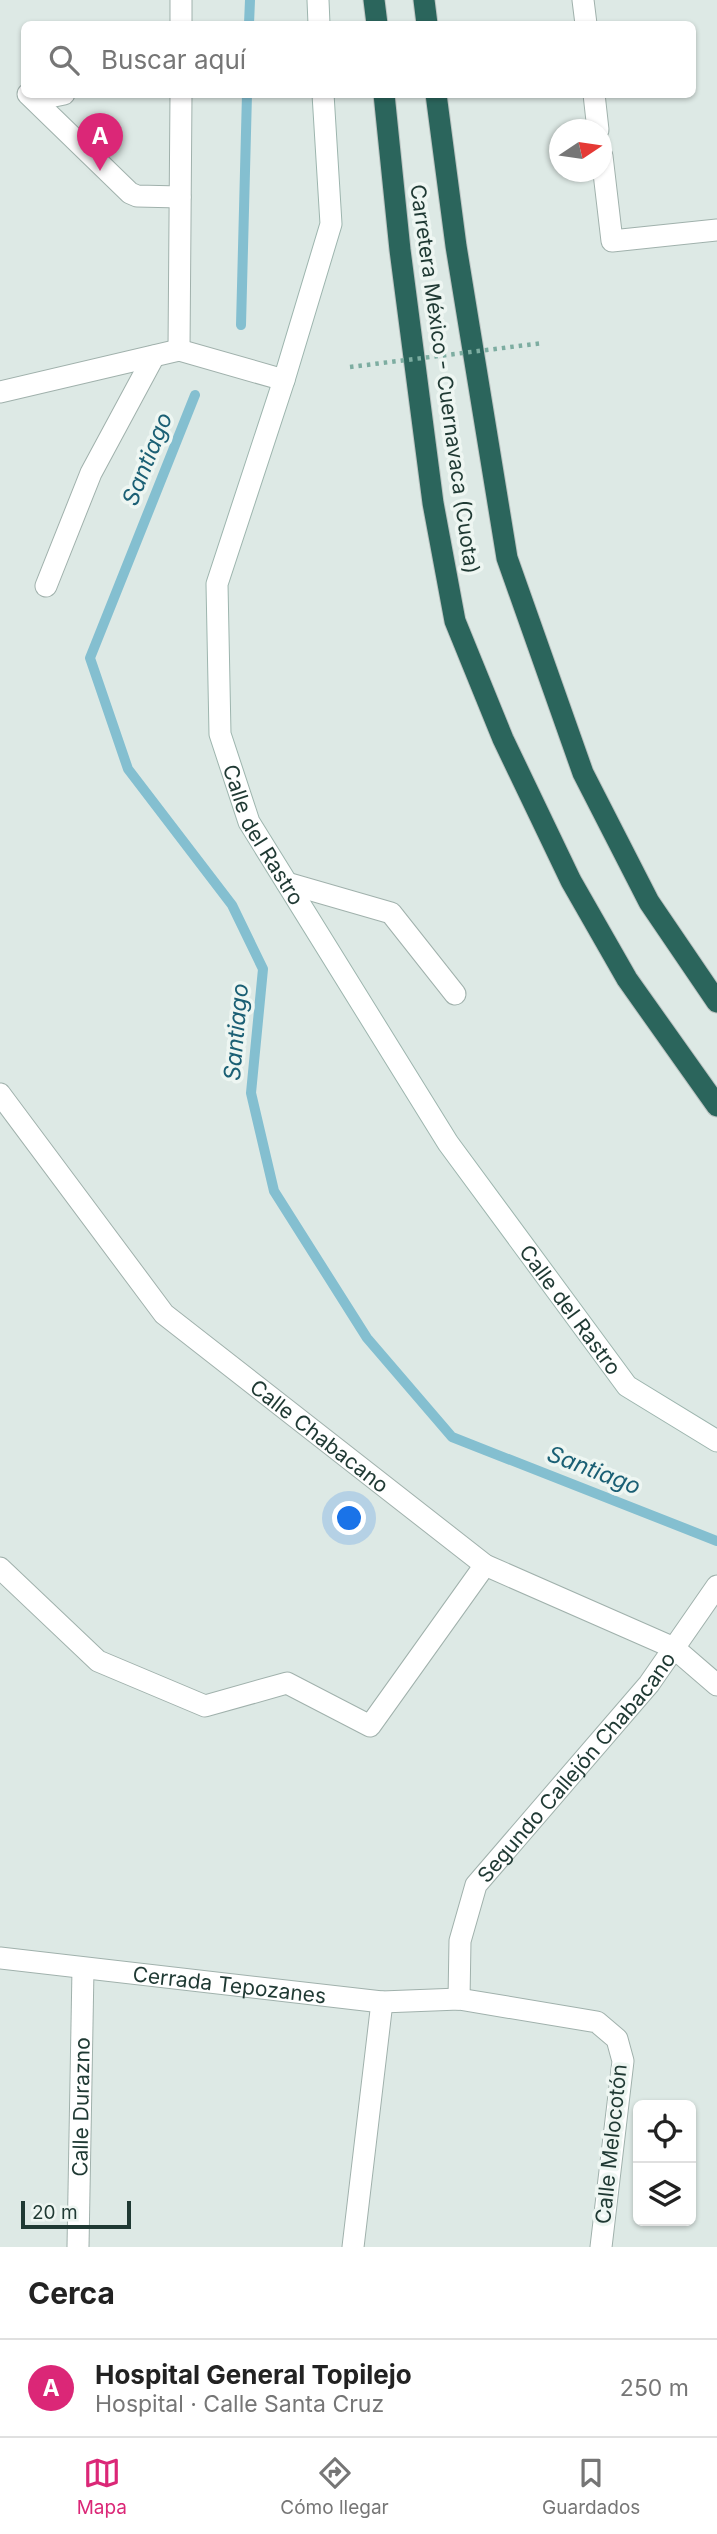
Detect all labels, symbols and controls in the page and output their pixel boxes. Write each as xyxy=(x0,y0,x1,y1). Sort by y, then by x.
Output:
search box xyxy=(21,21,696,98)
icon: search xyxy=(45,41,83,79)
text: Buscar aquí xyxy=(101,44,246,75)
pin: A xyxy=(77,113,123,171)
north arrow xyxy=(549,119,612,182)
street label: Carretera México - Cuernavaca (Cuota) xyxy=(405,183,485,575)
water label: Santiago xyxy=(116,409,178,509)
street label: Calle del Rastro xyxy=(218,761,310,909)
water label: Santiago xyxy=(218,982,254,1082)
street label: Calle del Rastro xyxy=(515,1240,627,1379)
street label: Calle Chabacano xyxy=(245,1374,394,1498)
water label: Santiago xyxy=(543,1439,645,1501)
your location xyxy=(332,1501,366,1535)
street label: Segundo Callejón Chabacano xyxy=(472,1647,680,1887)
street label: Cerrada Tepozanes xyxy=(131,1961,328,2008)
street label: Calle Durazno xyxy=(67,2037,94,2177)
street label: Calle Melocotón xyxy=(590,2063,632,2225)
map controls xyxy=(633,2100,696,2226)
button: locate xyxy=(633,2100,696,2163)
button: layers xyxy=(633,2163,696,2226)
scale bar xyxy=(21,2198,131,2230)
text: 20 m xyxy=(32,2201,78,2224)
text: Cerca xyxy=(28,2275,115,2311)
text: Hospital General Topilejo xyxy=(95,2359,412,2390)
text: A xyxy=(42,2374,60,2402)
text: 250 m xyxy=(620,2374,689,2402)
text: Hospital · Calle Santa Cruz xyxy=(95,2390,384,2418)
tab: Mapa xyxy=(77,2454,127,2519)
tab: Cómo llegar xyxy=(280,2454,389,2519)
tab: Guardados xyxy=(542,2454,640,2519)

